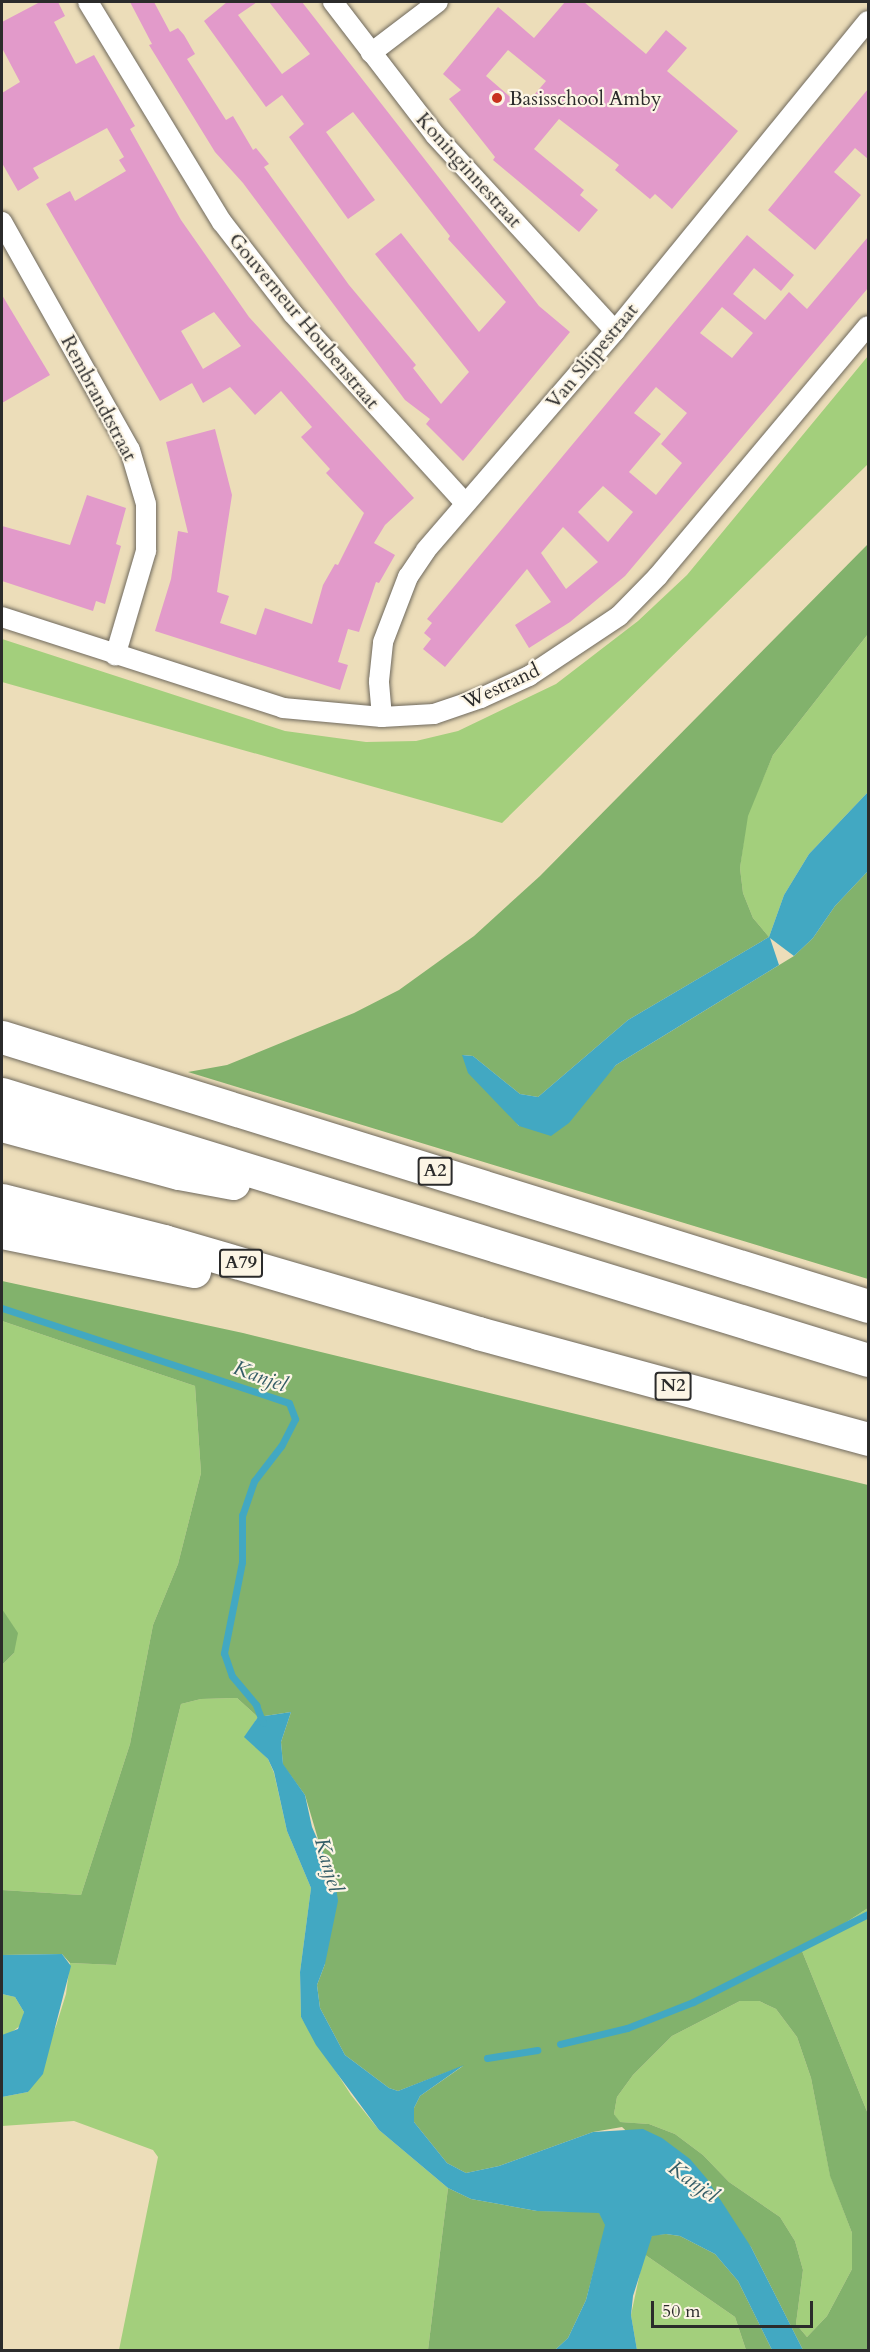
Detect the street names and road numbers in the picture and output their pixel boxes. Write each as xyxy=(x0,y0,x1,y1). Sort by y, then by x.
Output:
street label: Koninginnestraat xyxy=(411,107,527,233)
street label: Gouverneur Houbenstraat xyxy=(224,228,384,414)
street label: Van Slijpestraat xyxy=(541,298,643,414)
street label: Rembrandtstraat xyxy=(56,331,142,465)
street label: Westrand xyxy=(459,658,543,714)
road number: A2 xyxy=(417,1156,453,1186)
road number: A79 xyxy=(218,1248,264,1278)
road number: N2 xyxy=(654,1371,692,1401)

